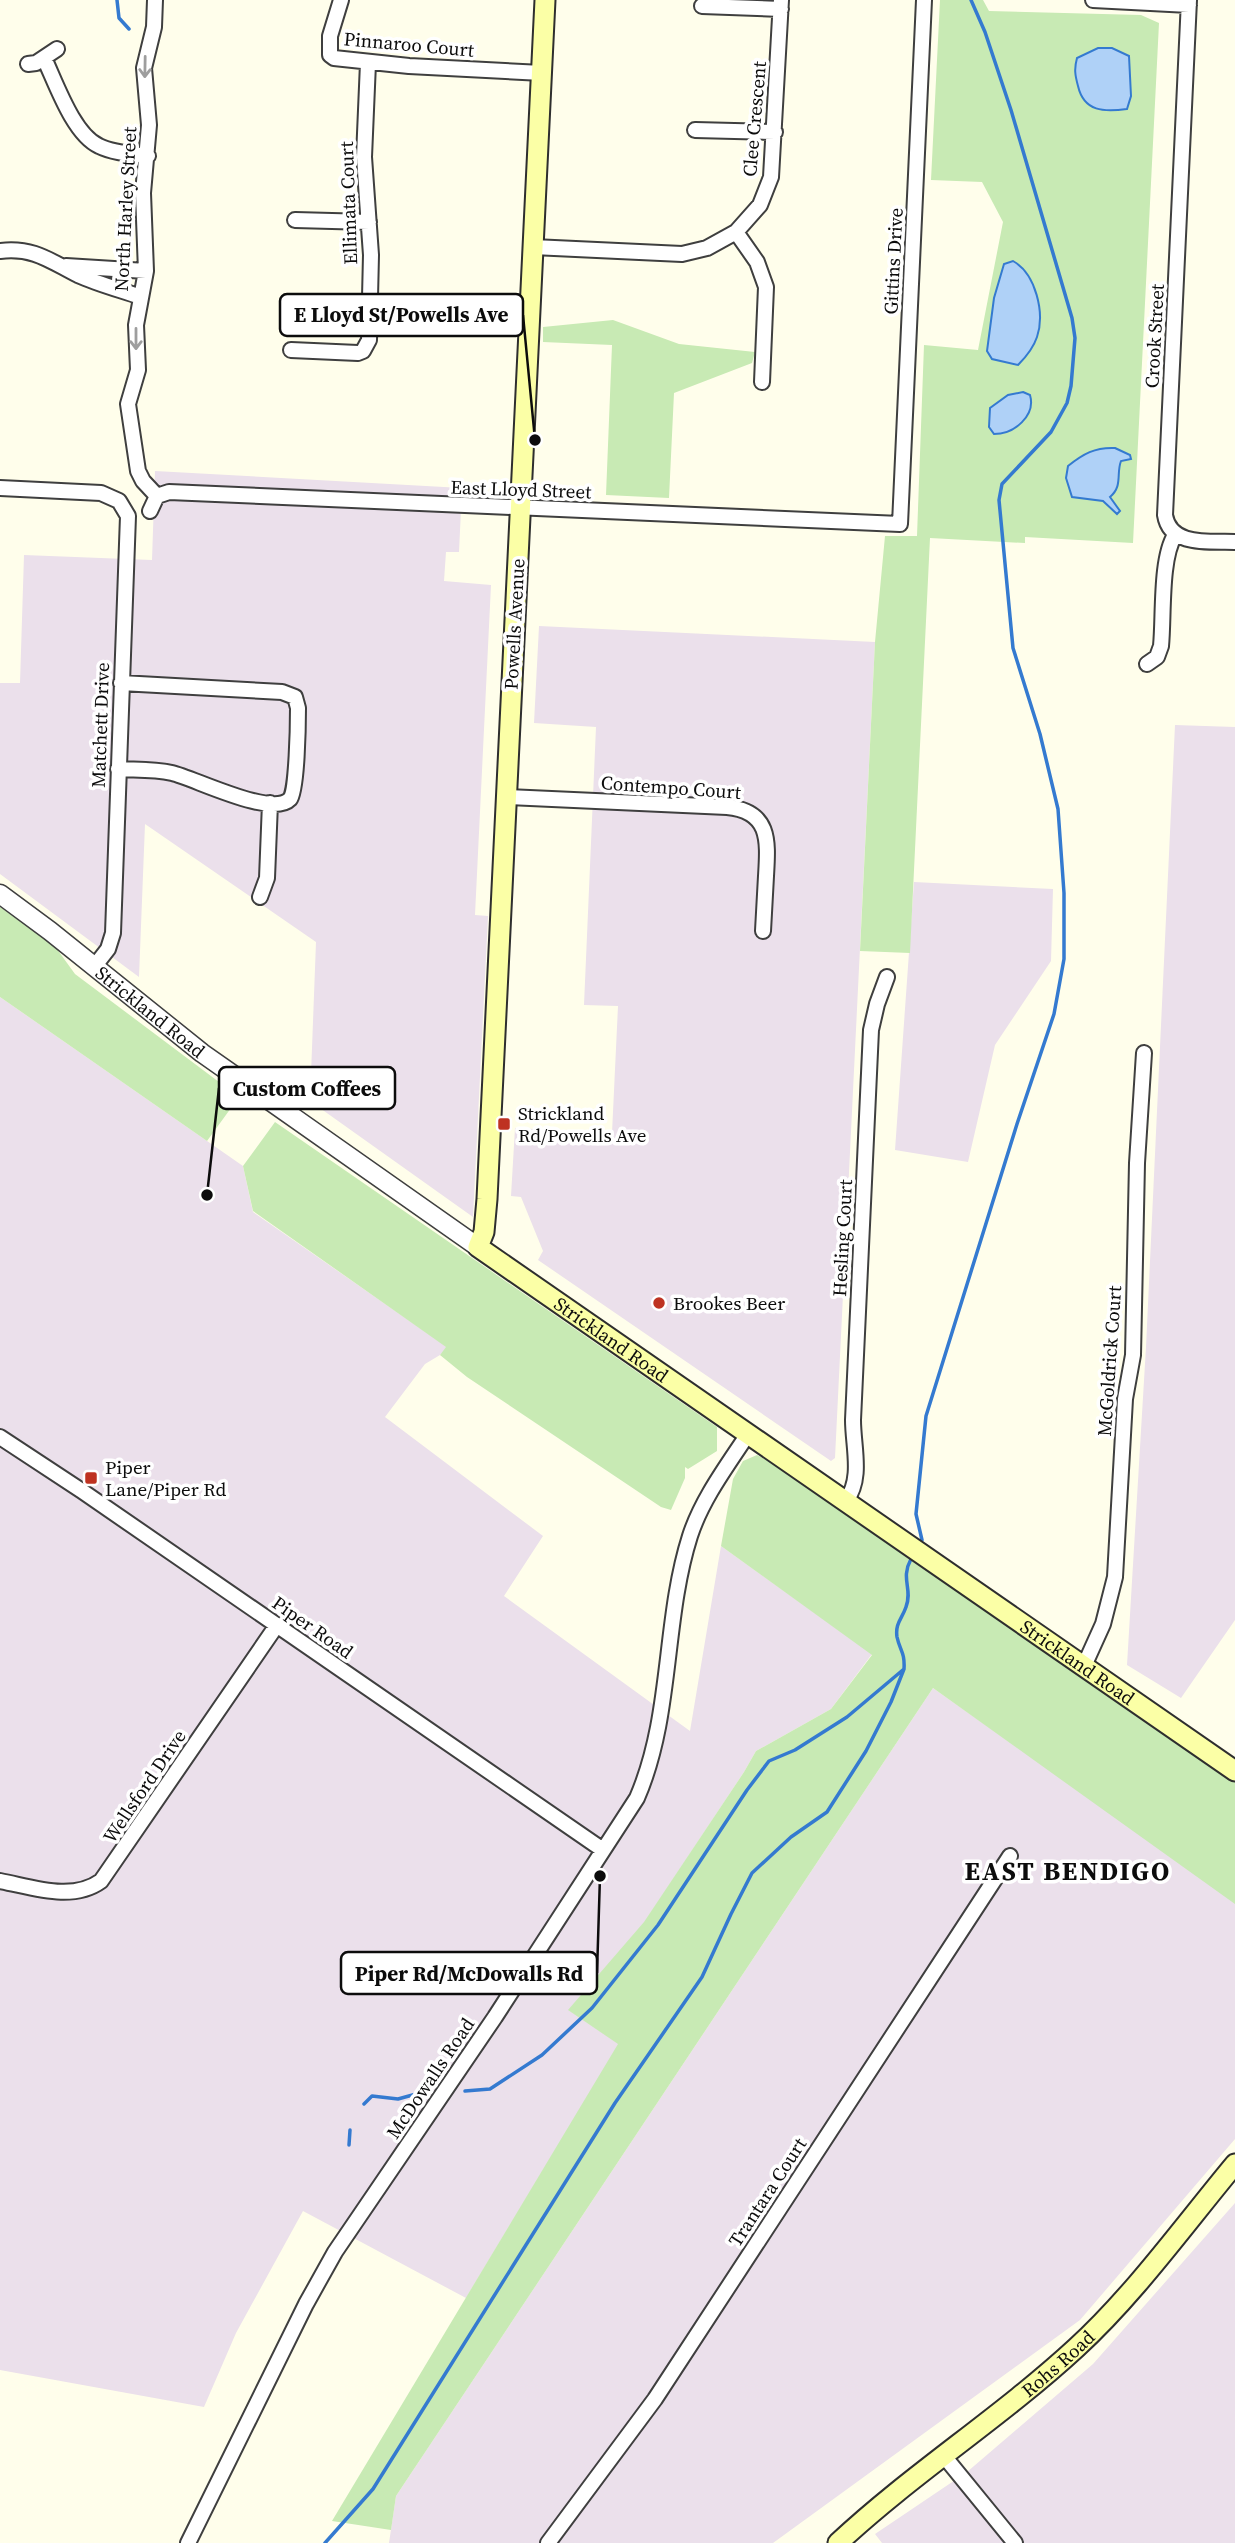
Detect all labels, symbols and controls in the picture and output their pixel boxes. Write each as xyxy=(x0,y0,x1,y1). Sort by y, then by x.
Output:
street label: Pinnaroo Court xyxy=(343,25,476,63)
one-way arrow xyxy=(138,55,152,78)
street label: Clee Crescent xyxy=(736,59,772,178)
street label: North Harley Street xyxy=(108,125,142,292)
street label: Ellimata Court xyxy=(333,140,363,265)
street label: Gittins Drive xyxy=(877,207,909,315)
street label: Crook Street xyxy=(1138,282,1170,389)
callout: E Lloyd St/Powells Ave xyxy=(280,294,523,336)
text: E Lloyd St/Powells Ave xyxy=(294,300,508,329)
one-way arrow xyxy=(129,327,143,350)
street label: East Lloyd Street xyxy=(450,474,593,504)
street label: Powells Avenue xyxy=(498,558,530,690)
street label: Matchett Drive xyxy=(85,662,115,788)
street label: Contempo Court xyxy=(600,769,743,805)
street label: Strickland Road xyxy=(90,960,211,1064)
callout: Custom Coffees xyxy=(219,1067,395,1109)
text: Custom Coffees xyxy=(233,1074,382,1103)
place label: Strickland Rd/Powells Ave xyxy=(518,1100,646,1148)
marker: Strickland Rd/Powells Ave xyxy=(496,1116,512,1132)
street label: Hesling Court xyxy=(826,1178,858,1297)
street label: McGoldrick Court xyxy=(1091,1284,1127,1437)
place label: Brookes Beer xyxy=(673,1290,785,1316)
street label: Strickland Road xyxy=(549,1291,674,1388)
marker: Brookes Beer xyxy=(651,1295,667,1311)
place label: Piper Lane/Piper Rd xyxy=(105,1454,226,1502)
marker: Piper Lane/Piper Rd xyxy=(83,1470,99,1486)
street label: Piper Road xyxy=(267,1590,359,1664)
street label: Strickland Road xyxy=(1015,1613,1140,1711)
street label: Wellsford Drive xyxy=(96,1724,192,1848)
district label: EAST BENDIGO xyxy=(965,1853,1171,1889)
callout: Piper Rd/McDowalls Rd xyxy=(341,1952,597,1994)
text: Piper Rd/McDowalls Rd xyxy=(355,1959,584,1988)
street label: McDowalls Road xyxy=(380,2012,480,2144)
street label: Trantara Court xyxy=(722,2132,812,2252)
street label: Rohs Road xyxy=(1016,2324,1100,2403)

